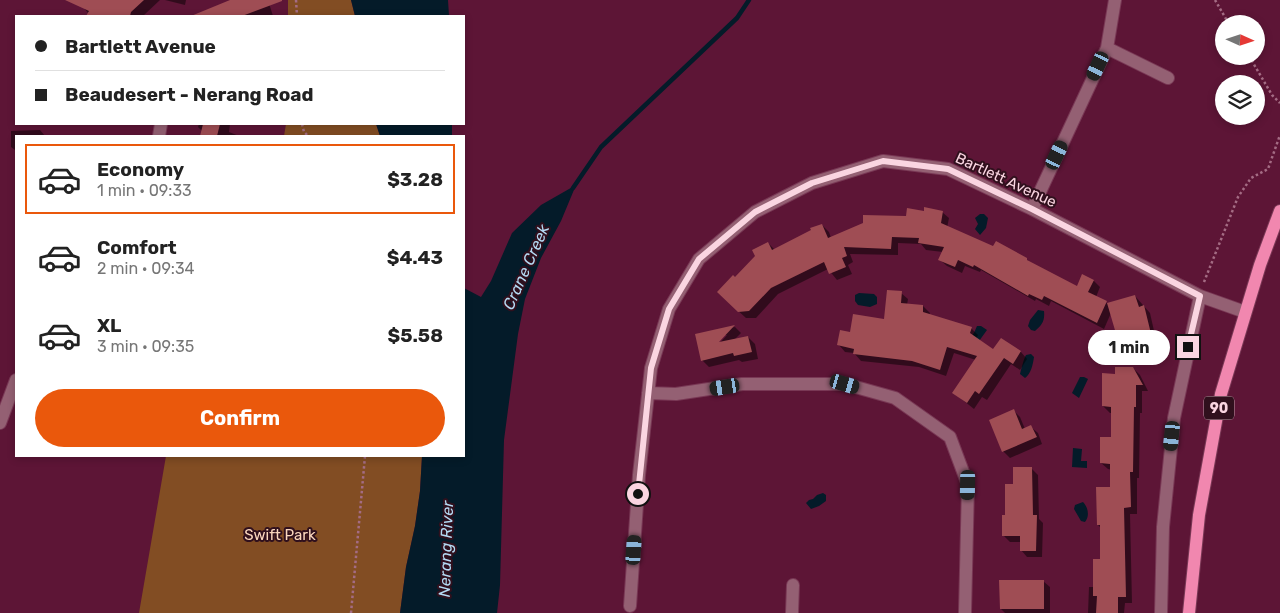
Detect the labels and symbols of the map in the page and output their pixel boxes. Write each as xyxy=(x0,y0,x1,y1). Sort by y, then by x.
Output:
north arrow xyxy=(1215,15,1265,65)
car xyxy=(1084,49,1111,83)
car xyxy=(1043,138,1070,172)
street label: Bartlett Avenue xyxy=(953,149,1059,211)
water label: Crane Creek xyxy=(499,221,554,313)
callout: 1 min xyxy=(1088,330,1170,364)
route end xyxy=(1177,336,1199,358)
car xyxy=(828,373,861,395)
car xyxy=(709,377,740,397)
road number: 90 xyxy=(1204,396,1234,419)
car xyxy=(1162,420,1181,452)
car xyxy=(960,470,975,500)
route start xyxy=(627,483,649,505)
water label: Nerang River xyxy=(435,499,457,598)
park label: Swift Park xyxy=(244,526,316,544)
car xyxy=(625,535,642,565)

